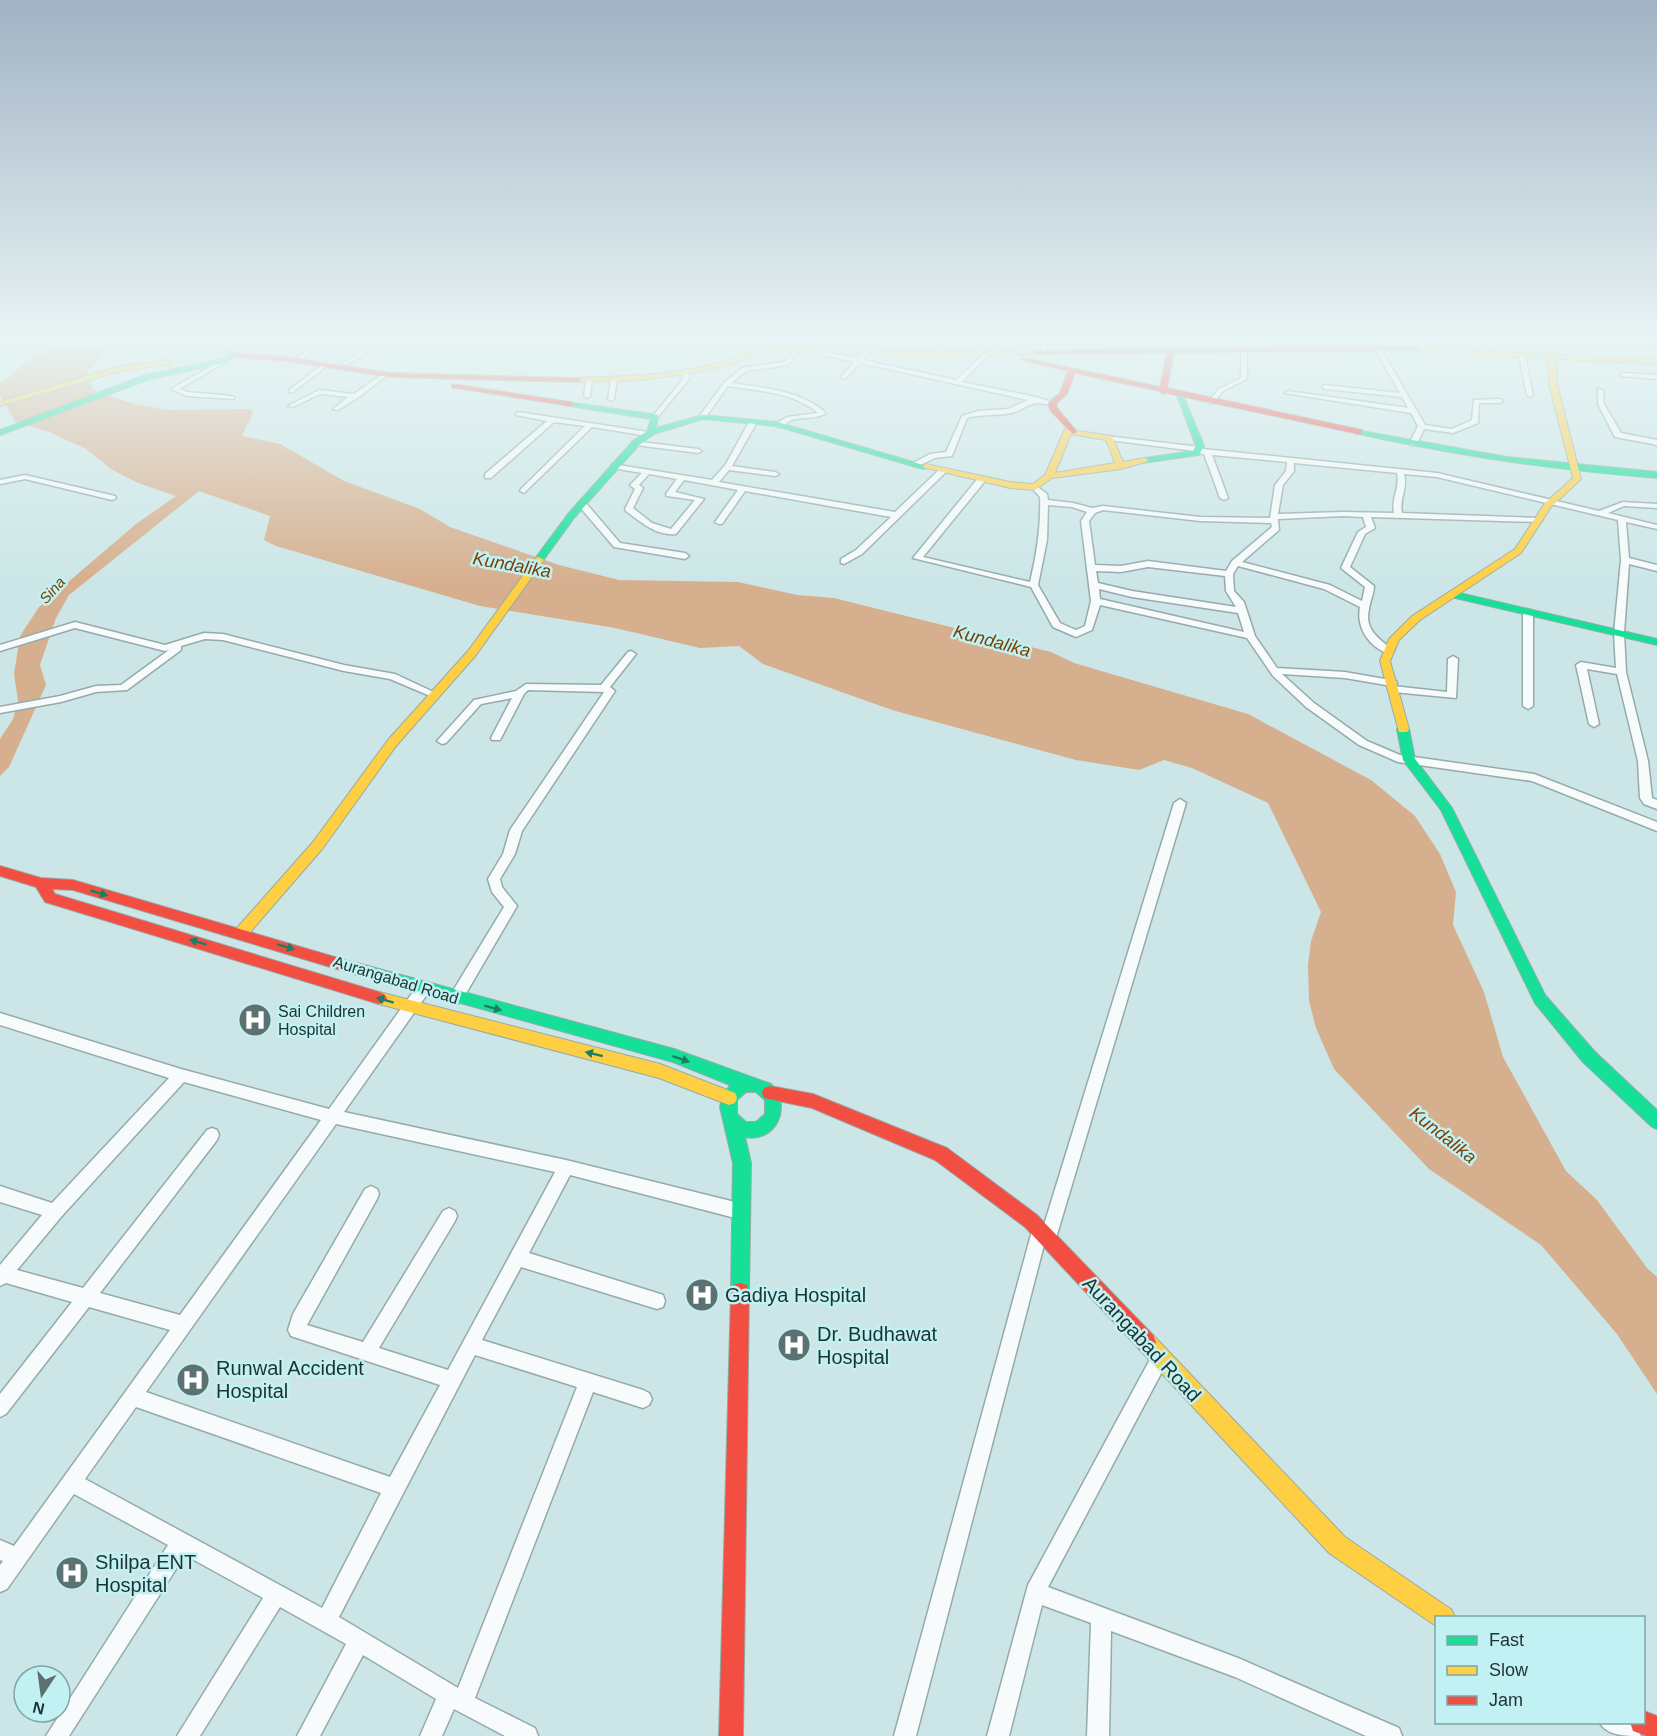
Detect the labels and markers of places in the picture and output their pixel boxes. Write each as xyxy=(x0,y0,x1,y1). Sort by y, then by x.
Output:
hospital icon: Sai Children Hospital xyxy=(237,1002,273,1038)
place label: Sai Children Hospital xyxy=(278,1003,365,1038)
hospital icon: Gadiya Hospital xyxy=(684,1277,720,1313)
place label: Gadiya Hospital xyxy=(725,1284,866,1306)
place label: Dr. Budhawat Hospital xyxy=(817,1323,938,1368)
hospital icon: Dr. Budhawat Hospital xyxy=(776,1327,812,1363)
place label: Runwal Accident Hospital xyxy=(216,1357,364,1402)
hospital icon: Runwal Accident Hospital xyxy=(175,1362,211,1398)
place label: Shilpa ENT Hospital xyxy=(95,1551,196,1596)
hospital icon: Shilpa ENT Hospital xyxy=(54,1555,90,1591)

